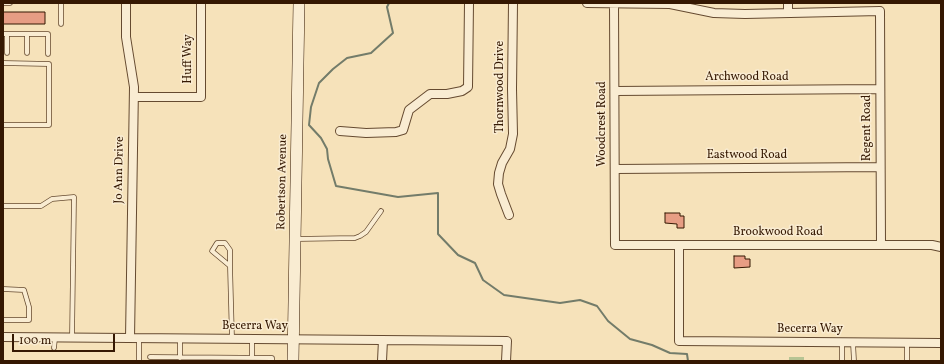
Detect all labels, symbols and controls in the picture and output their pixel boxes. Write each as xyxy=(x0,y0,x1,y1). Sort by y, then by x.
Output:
street label: Huff Way xyxy=(182,34,196,84)
street label: Thornwood Drive xyxy=(494,41,508,133)
street label: Archwood Road xyxy=(705,71,789,85)
street label: Woodcrest Road xyxy=(596,81,610,167)
street label: Regent Road xyxy=(861,95,875,161)
street label: Robertson Avenue xyxy=(275,134,291,230)
street label: Jo Ann Drive xyxy=(112,136,128,204)
street label: Eastwood Road xyxy=(707,149,787,163)
street label: Brookwood Road xyxy=(733,226,823,240)
street label: Becerra Way xyxy=(222,320,288,334)
street label: Becerra Way xyxy=(777,323,843,337)
scale bar xyxy=(14,326,117,352)
text: 100 m xyxy=(19,333,51,349)

